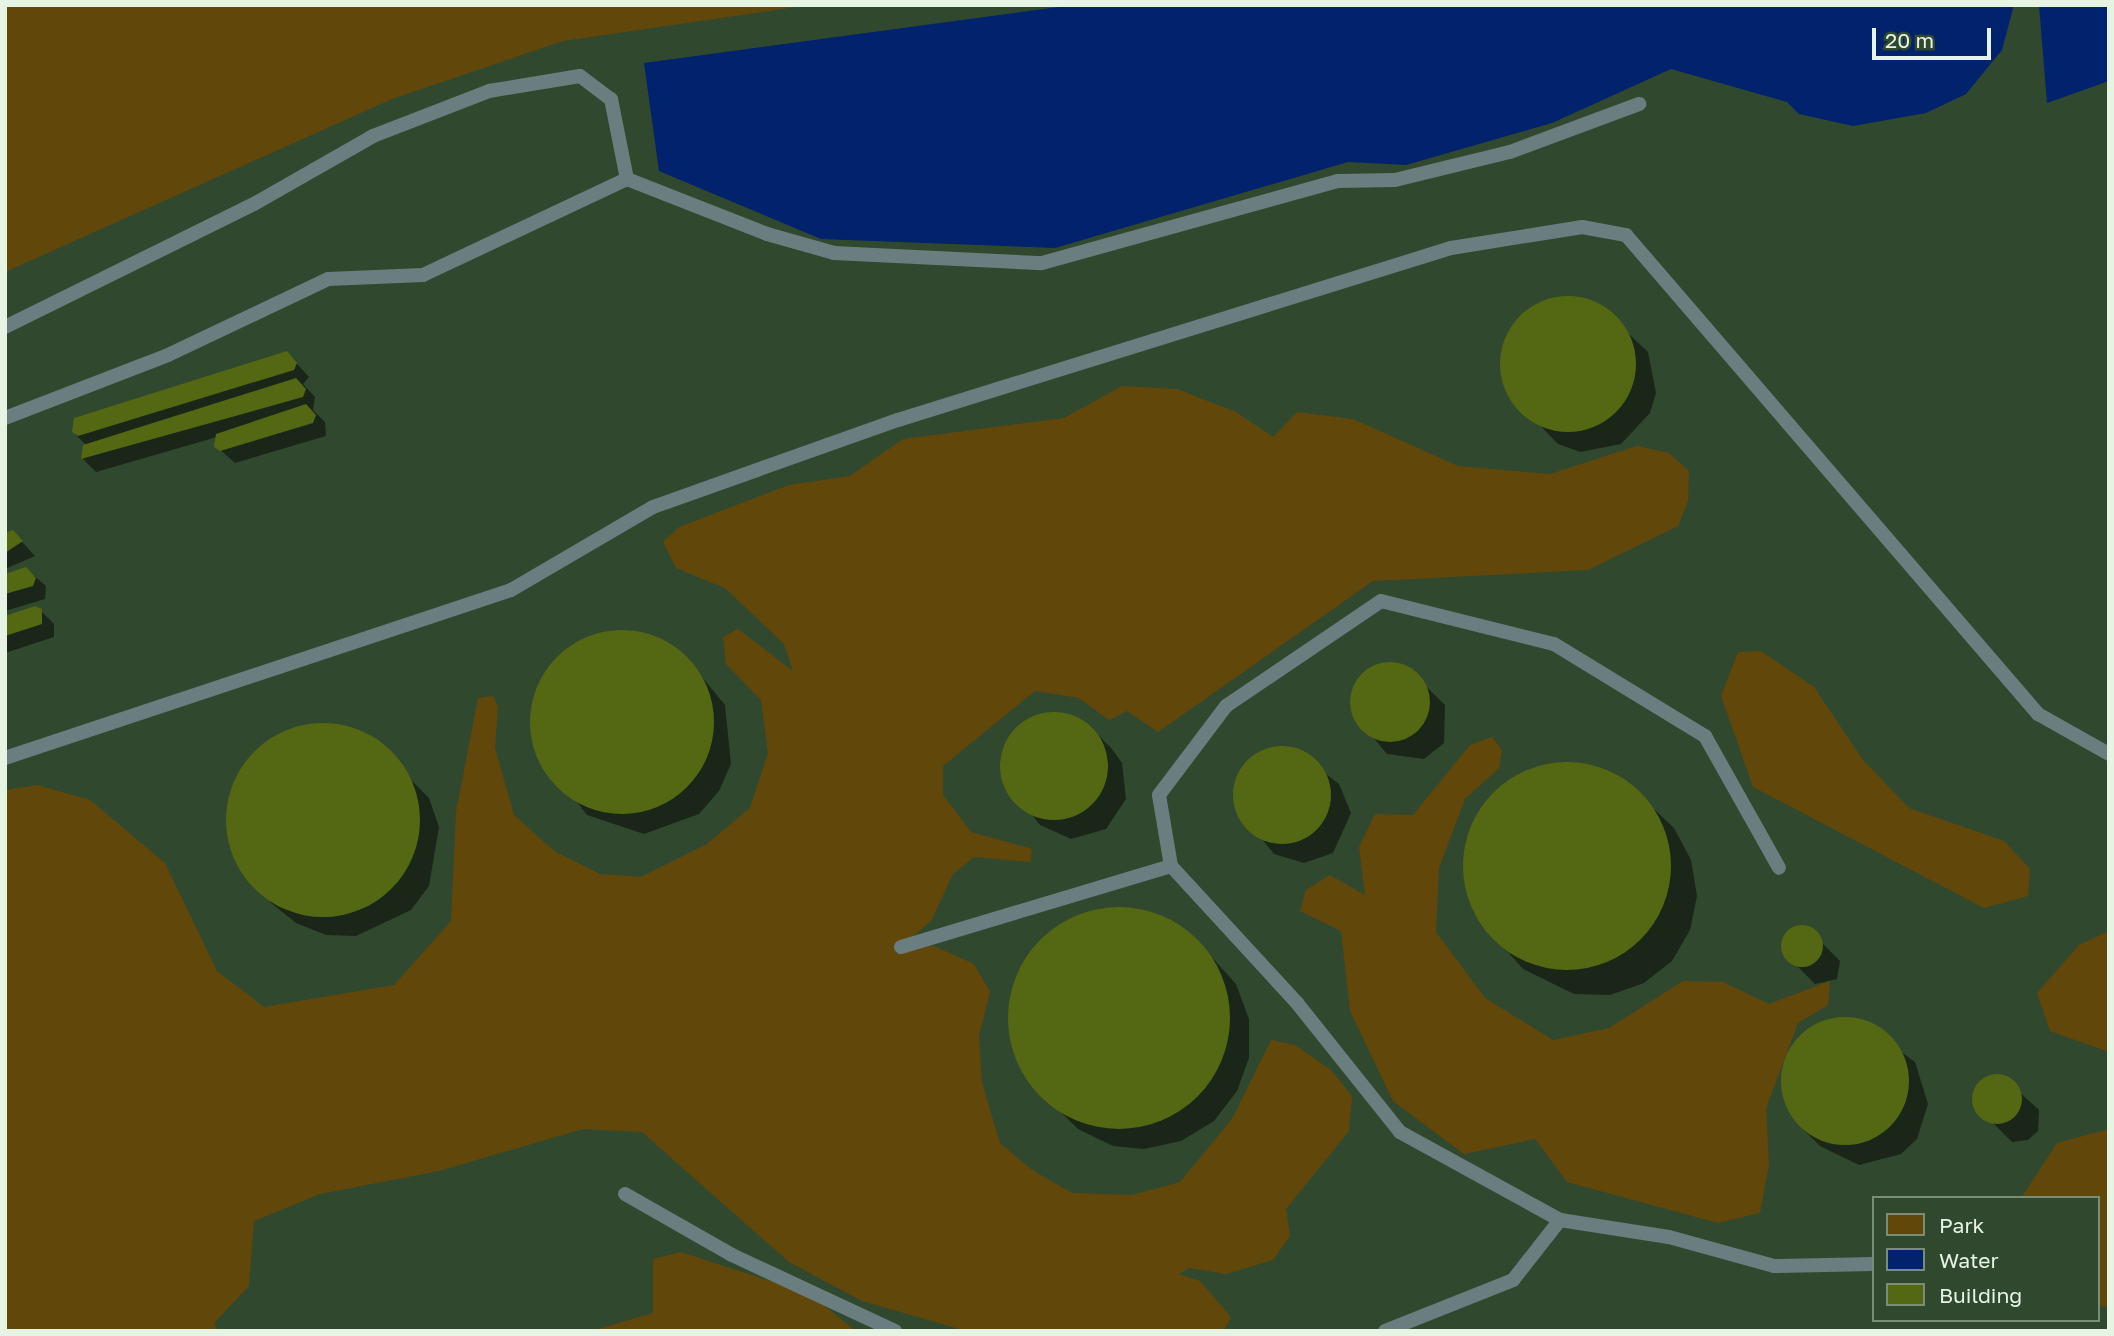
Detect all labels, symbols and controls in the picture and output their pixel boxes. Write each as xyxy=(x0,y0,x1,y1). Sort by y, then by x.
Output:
scale bar xyxy=(1876,14,1995,58)
text: 20 m xyxy=(1885,27,1934,53)
legend xyxy=(1872,1196,2100,1322)
text: Park xyxy=(1939,1212,1984,1238)
text: Water xyxy=(1939,1247,1999,1273)
text: Building xyxy=(1939,1282,2022,1308)

